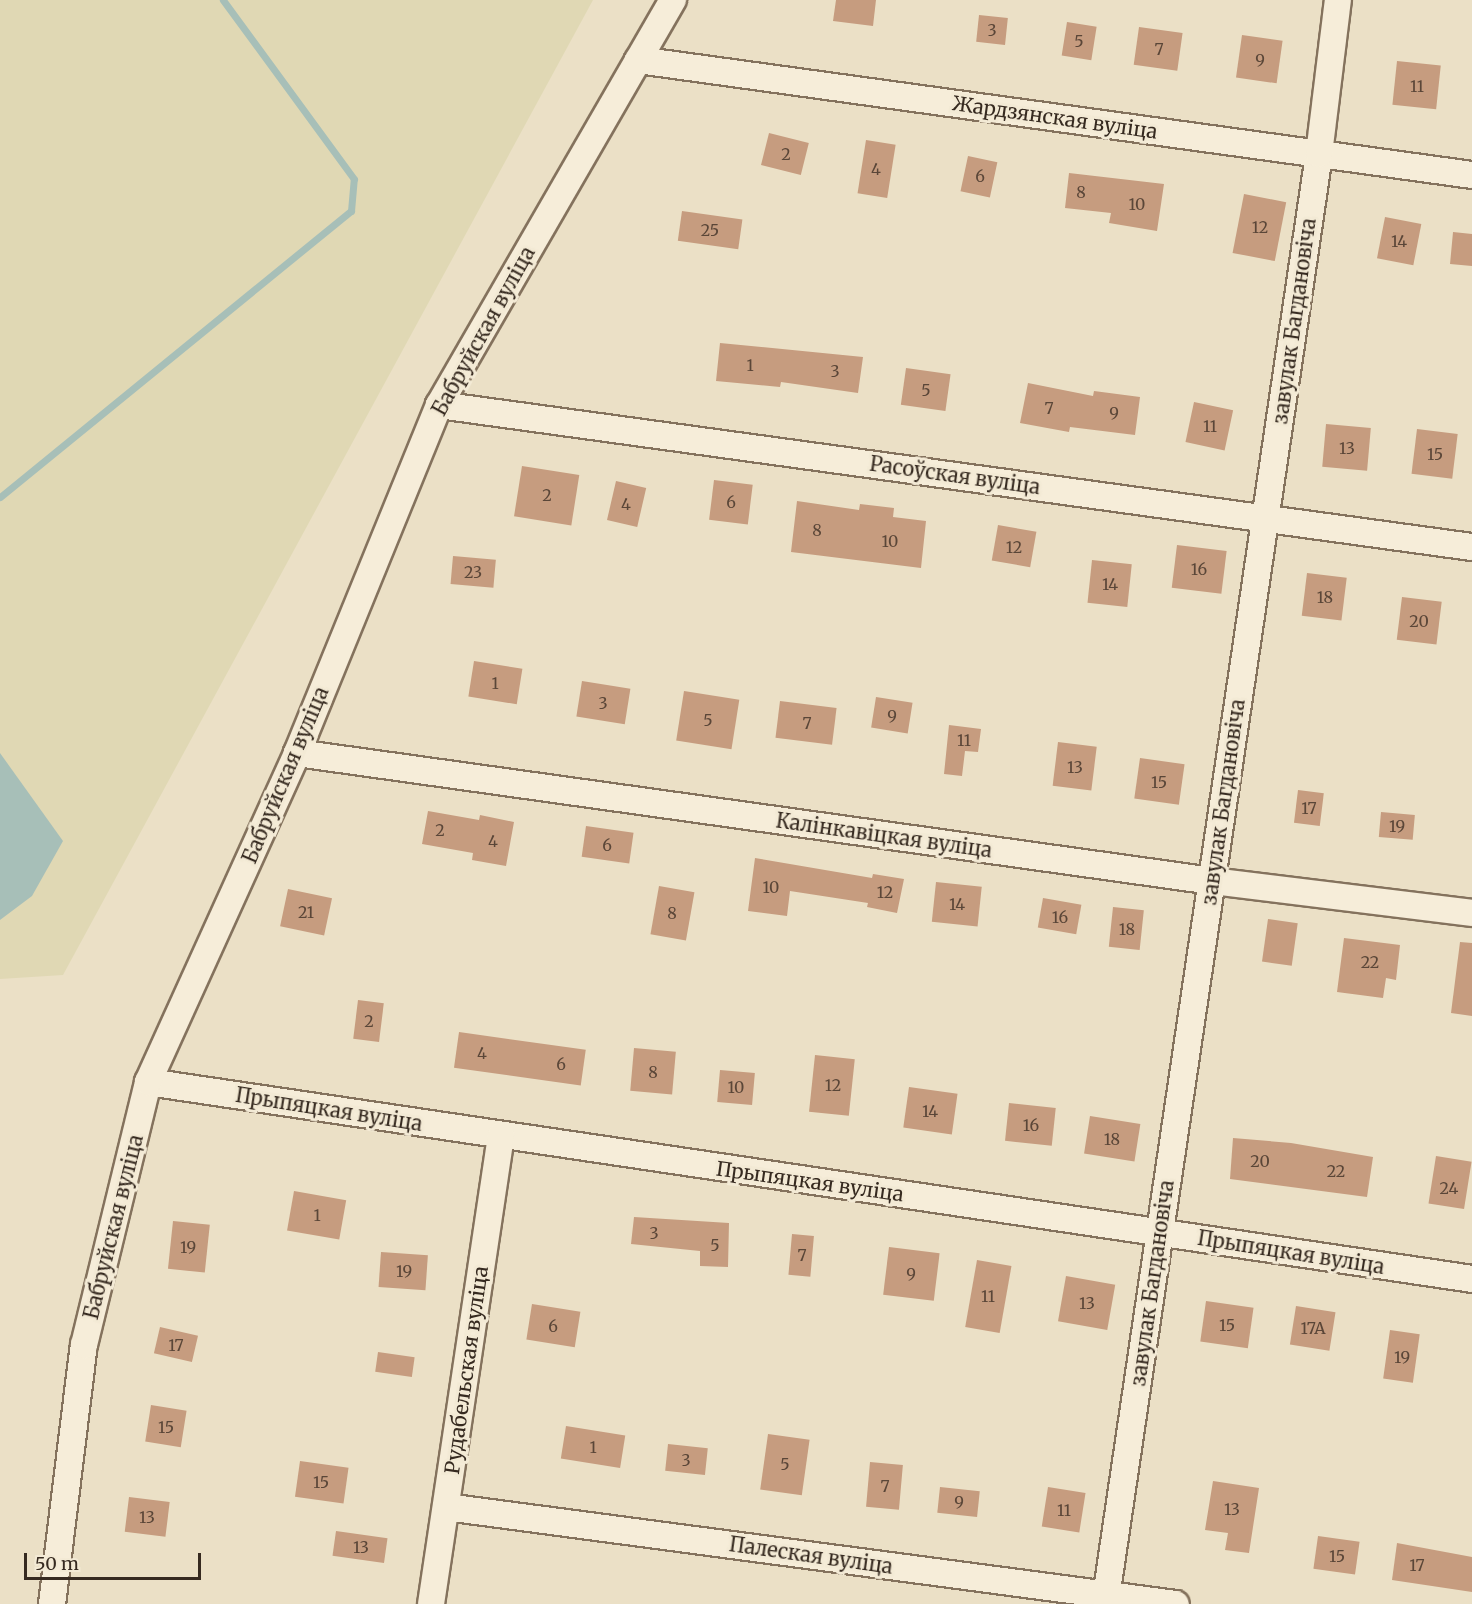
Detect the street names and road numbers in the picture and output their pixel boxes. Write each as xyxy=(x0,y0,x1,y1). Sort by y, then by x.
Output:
street label: Жардзянская вуліца xyxy=(951,91,1159,143)
street label: завулак Багдановіча xyxy=(1268,217,1320,425)
street label: Бабруйская вуліца xyxy=(427,242,539,420)
street label: Расоўская вуліца xyxy=(868,451,1042,499)
street label: Бабруйская вуліца xyxy=(237,683,333,867)
street label: завулак Багдановіча xyxy=(1197,698,1249,906)
street label: Калінкавіцкая вуліца xyxy=(774,808,994,862)
street label: Прыпяцкая вуліца xyxy=(234,1082,424,1136)
street label: Бабруйская вуліца xyxy=(78,1132,148,1322)
street label: Прыпяцкая вуліца xyxy=(715,1156,905,1206)
street label: завулак Багдановіча xyxy=(1126,1179,1178,1387)
street label: Прыпяцкая вуліца xyxy=(1196,1225,1386,1279)
street label: Рудабельская вуліца xyxy=(440,1264,492,1476)
street label: Палеская вуліца xyxy=(728,1532,894,1578)

